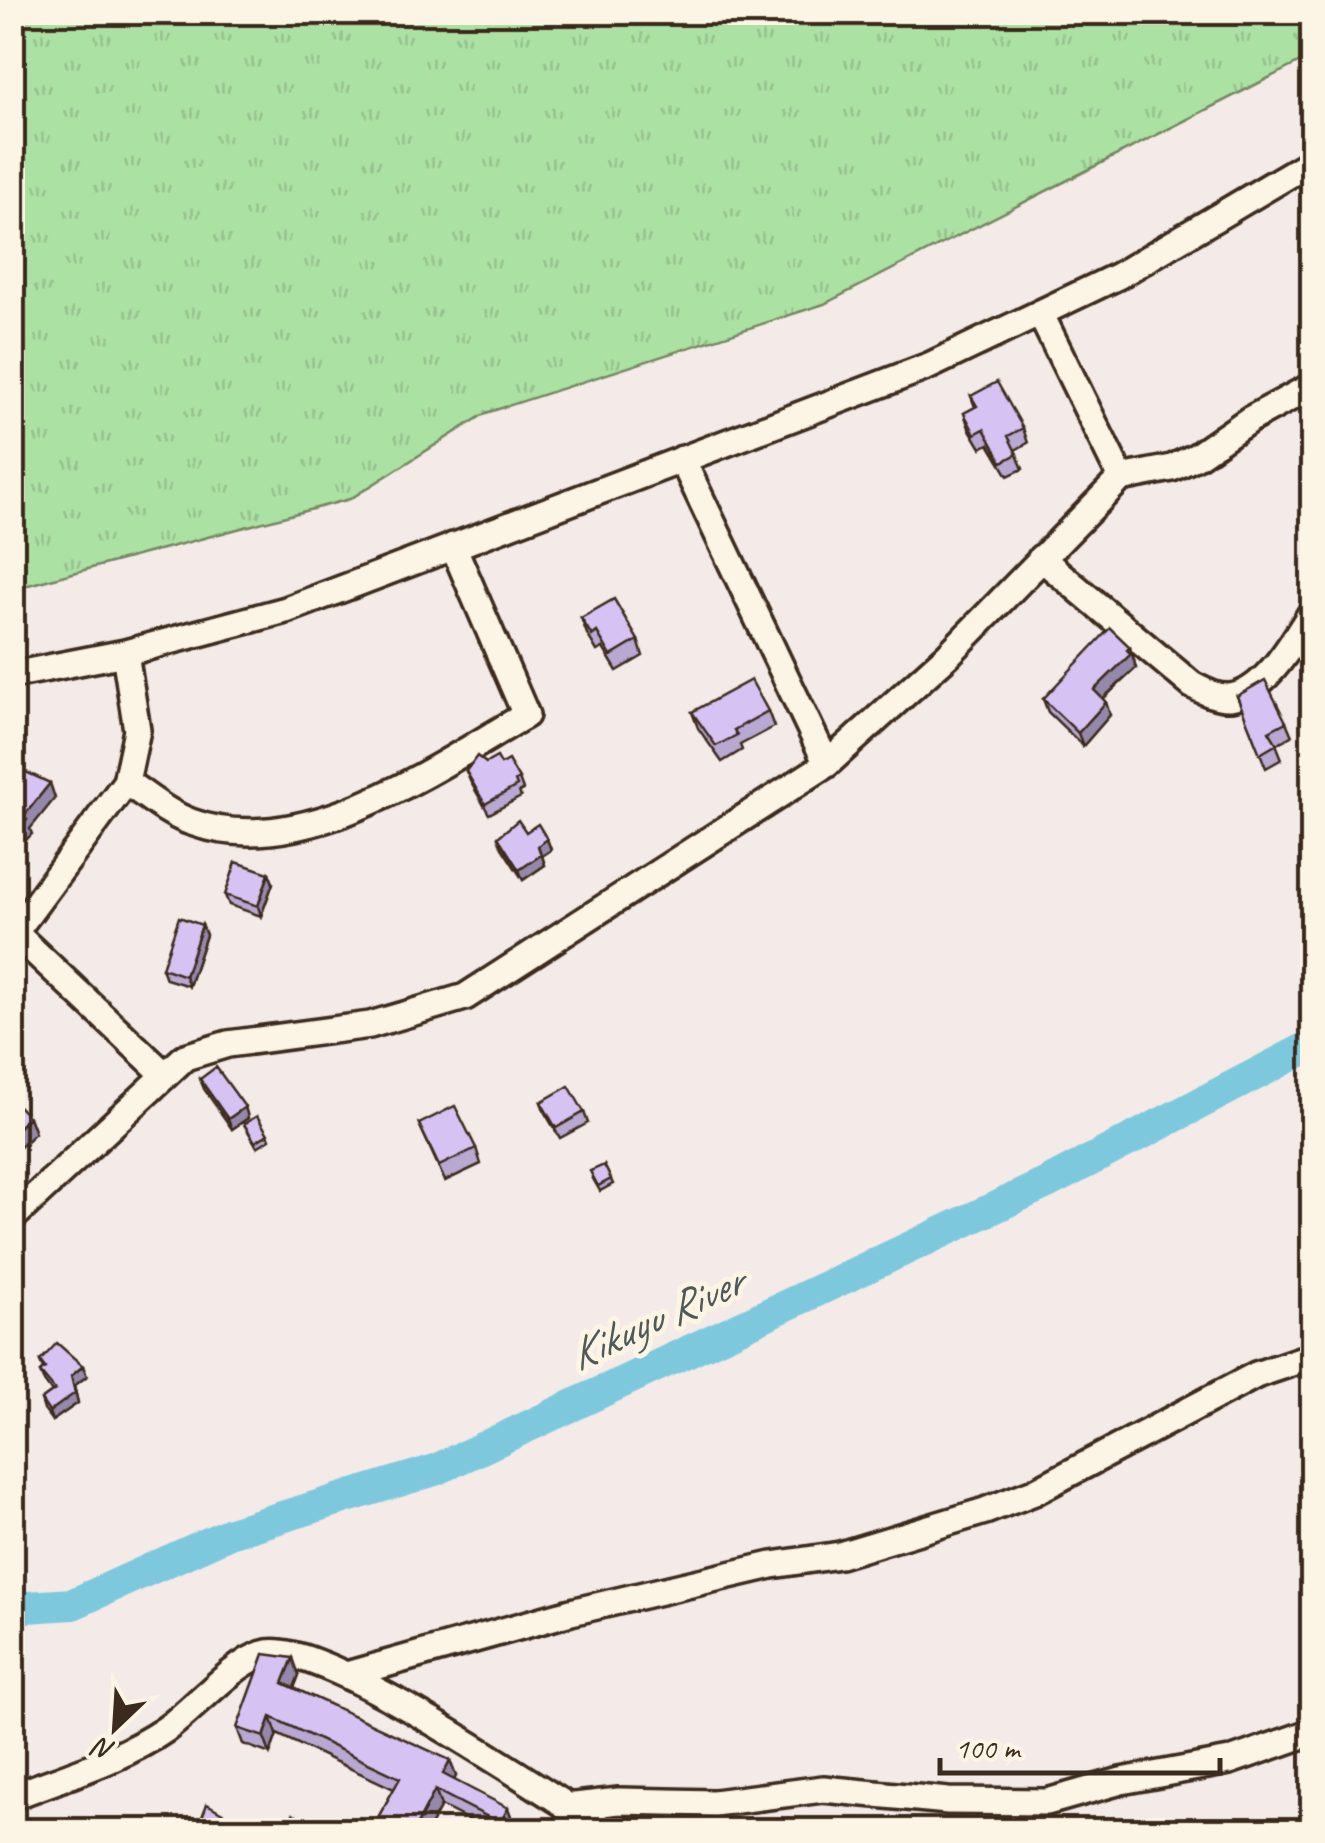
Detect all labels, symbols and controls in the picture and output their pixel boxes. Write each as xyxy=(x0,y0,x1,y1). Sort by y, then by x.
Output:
water label: Kikuyu River xyxy=(560,1250,759,1383)
north arrow xyxy=(65,1678,165,1778)
scale bar xyxy=(940,1713,1220,1775)
text: N xyxy=(85,1729,120,1770)
text: 100 m xyxy=(955,1729,1022,1767)

